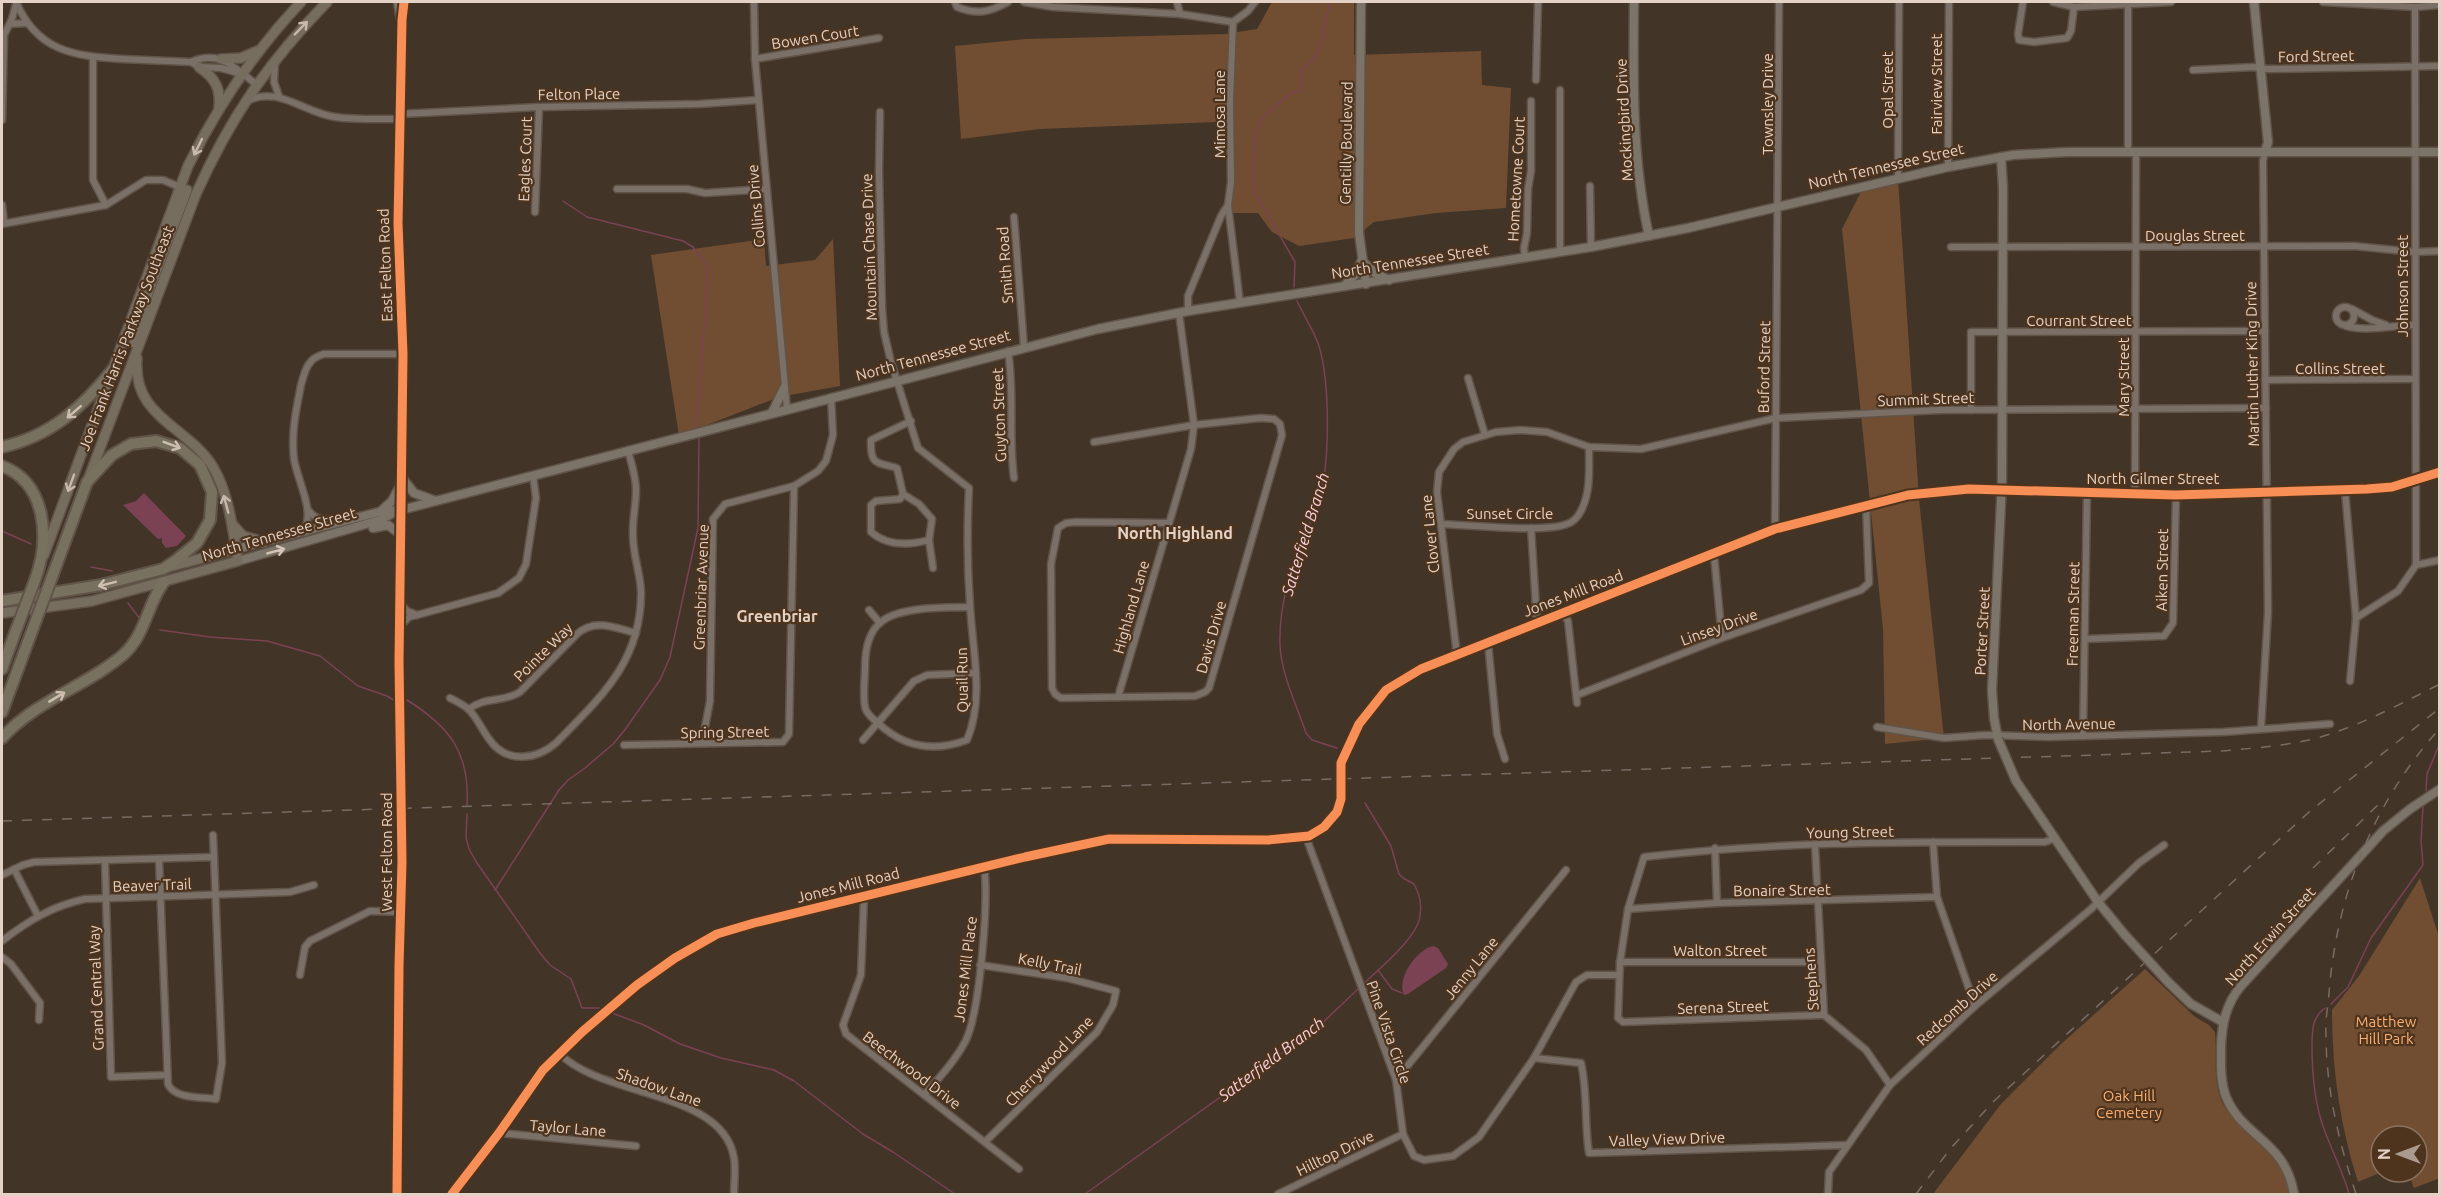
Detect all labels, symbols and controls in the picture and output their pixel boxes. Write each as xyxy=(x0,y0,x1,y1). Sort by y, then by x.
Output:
one-way arrow xyxy=(294,21,309,36)
street label: Bowen Court xyxy=(770,22,860,52)
street label: Fairview Street xyxy=(1928,33,1945,134)
street label: Ford Street xyxy=(2278,47,2354,65)
street label: Opal Street xyxy=(1879,51,1896,129)
street label: Townsley Drive xyxy=(1759,53,1776,155)
street label: Mockingbird Drive xyxy=(1612,58,1636,182)
street label: Mimosa Lane xyxy=(1211,70,1228,158)
street label: Gentilly Boulevard xyxy=(1336,81,1356,205)
street label: Felton Place xyxy=(538,85,620,103)
street label: Eagles Court xyxy=(515,116,535,202)
street label: Hometowne Court xyxy=(1504,116,1528,242)
one-way arrow xyxy=(192,138,203,156)
street label: North Tennessee Street xyxy=(1806,140,1966,192)
street label: Collins Drive xyxy=(744,164,768,248)
street label: Mountain Chase Drive xyxy=(858,173,880,321)
street label: East Felton Road xyxy=(375,208,395,322)
street label: Joe Frank Harris Parkway Southeast xyxy=(75,223,177,453)
street label: Smith Road xyxy=(994,226,1016,304)
street label: Douglas Street xyxy=(2145,227,2245,244)
street label: Johnson Street xyxy=(2394,235,2411,337)
street label: North Tennessee Street xyxy=(1330,240,1490,282)
street label: Martin Luther King Drive xyxy=(2242,281,2262,447)
street label: Courrant Street xyxy=(2026,312,2132,329)
street label: Buford Street xyxy=(1755,321,1773,413)
street label: North Tennessee Street xyxy=(854,326,1012,384)
street label: Mary Street xyxy=(2115,337,2132,417)
street label: Collins Street xyxy=(2295,360,2385,377)
street label: Guyton Street xyxy=(989,368,1009,462)
street label: Summit Street xyxy=(1877,389,1975,409)
one-way arrow xyxy=(67,405,82,419)
one-way arrow xyxy=(163,441,181,452)
water label: Satterfield Branch xyxy=(1277,470,1333,599)
street label: North Gilmer Street xyxy=(2087,470,2220,487)
one-way arrow xyxy=(64,473,75,491)
street label: Clover Lane xyxy=(1417,494,1443,574)
one-way arrow xyxy=(220,495,232,514)
street label: North Tennessee Street xyxy=(200,504,358,564)
street label: Sunset Circle xyxy=(1467,505,1553,522)
street label: Greenbriar Avenue xyxy=(690,524,712,650)
district label: North Highland xyxy=(1117,524,1233,542)
street label: Aiken Street xyxy=(2153,528,2171,612)
one-way arrow xyxy=(266,544,285,556)
street label: Highland Lane xyxy=(1110,559,1152,655)
street label: Freeman Street xyxy=(2064,562,2082,666)
street label: Jones Mill Road xyxy=(1521,566,1625,620)
one-way arrow xyxy=(97,578,116,590)
street label: Porter Street xyxy=(1971,586,1993,676)
street label: Davis Drive xyxy=(1193,599,1229,675)
street label: Linsey Drive xyxy=(1678,605,1760,649)
district label: Greenbriar xyxy=(736,607,818,625)
street label: Pointe Way xyxy=(510,619,576,685)
street label: Quail Run xyxy=(953,647,971,713)
one-way arrow xyxy=(48,691,65,703)
street label: North Avenue xyxy=(2022,715,2116,733)
street label: Spring Street xyxy=(681,723,769,741)
street label: West Felton Road xyxy=(378,792,395,912)
street label: Young Street xyxy=(1806,823,1894,841)
street label: Jones Mill Road xyxy=(795,864,901,906)
street label: Beaver Trail xyxy=(112,875,192,895)
street label: Bonaire Street xyxy=(1733,881,1831,899)
street label: North Erwin Street xyxy=(2221,883,2319,989)
street label: Jones Mill Place xyxy=(950,915,980,1023)
street label: Grand Central Way xyxy=(85,925,107,1051)
street label: Jenny Lane xyxy=(1441,933,1501,1003)
street label: Walton Street xyxy=(1673,942,1767,959)
street label: Stephens xyxy=(1800,947,1822,1011)
street label: Kelly Trail xyxy=(1017,950,1083,979)
street label: Redcomb Drive xyxy=(1913,967,2001,1049)
street label: Pine Vista Circle xyxy=(1363,978,1415,1086)
street label: Serena Street xyxy=(1677,997,1769,1017)
street label: Cherrywood Lane xyxy=(1002,1012,1096,1110)
water label: Satterfield Branch xyxy=(1214,1013,1328,1106)
park label: Matthew Hill Park xyxy=(2355,1013,2417,1047)
street label: Beechwood Drive xyxy=(860,1028,964,1112)
street label: Shadow Lane xyxy=(614,1064,704,1110)
park label: Oak Hill Cemetery xyxy=(2096,1087,2162,1121)
street label: Taylor Lane xyxy=(529,1116,607,1140)
north arrow xyxy=(2369,1124,2429,1184)
street label: Hilltop Drive xyxy=(1293,1127,1377,1179)
street label: Valley View Drive xyxy=(1609,1128,1725,1150)
text: N xyxy=(2375,1148,2393,1160)

